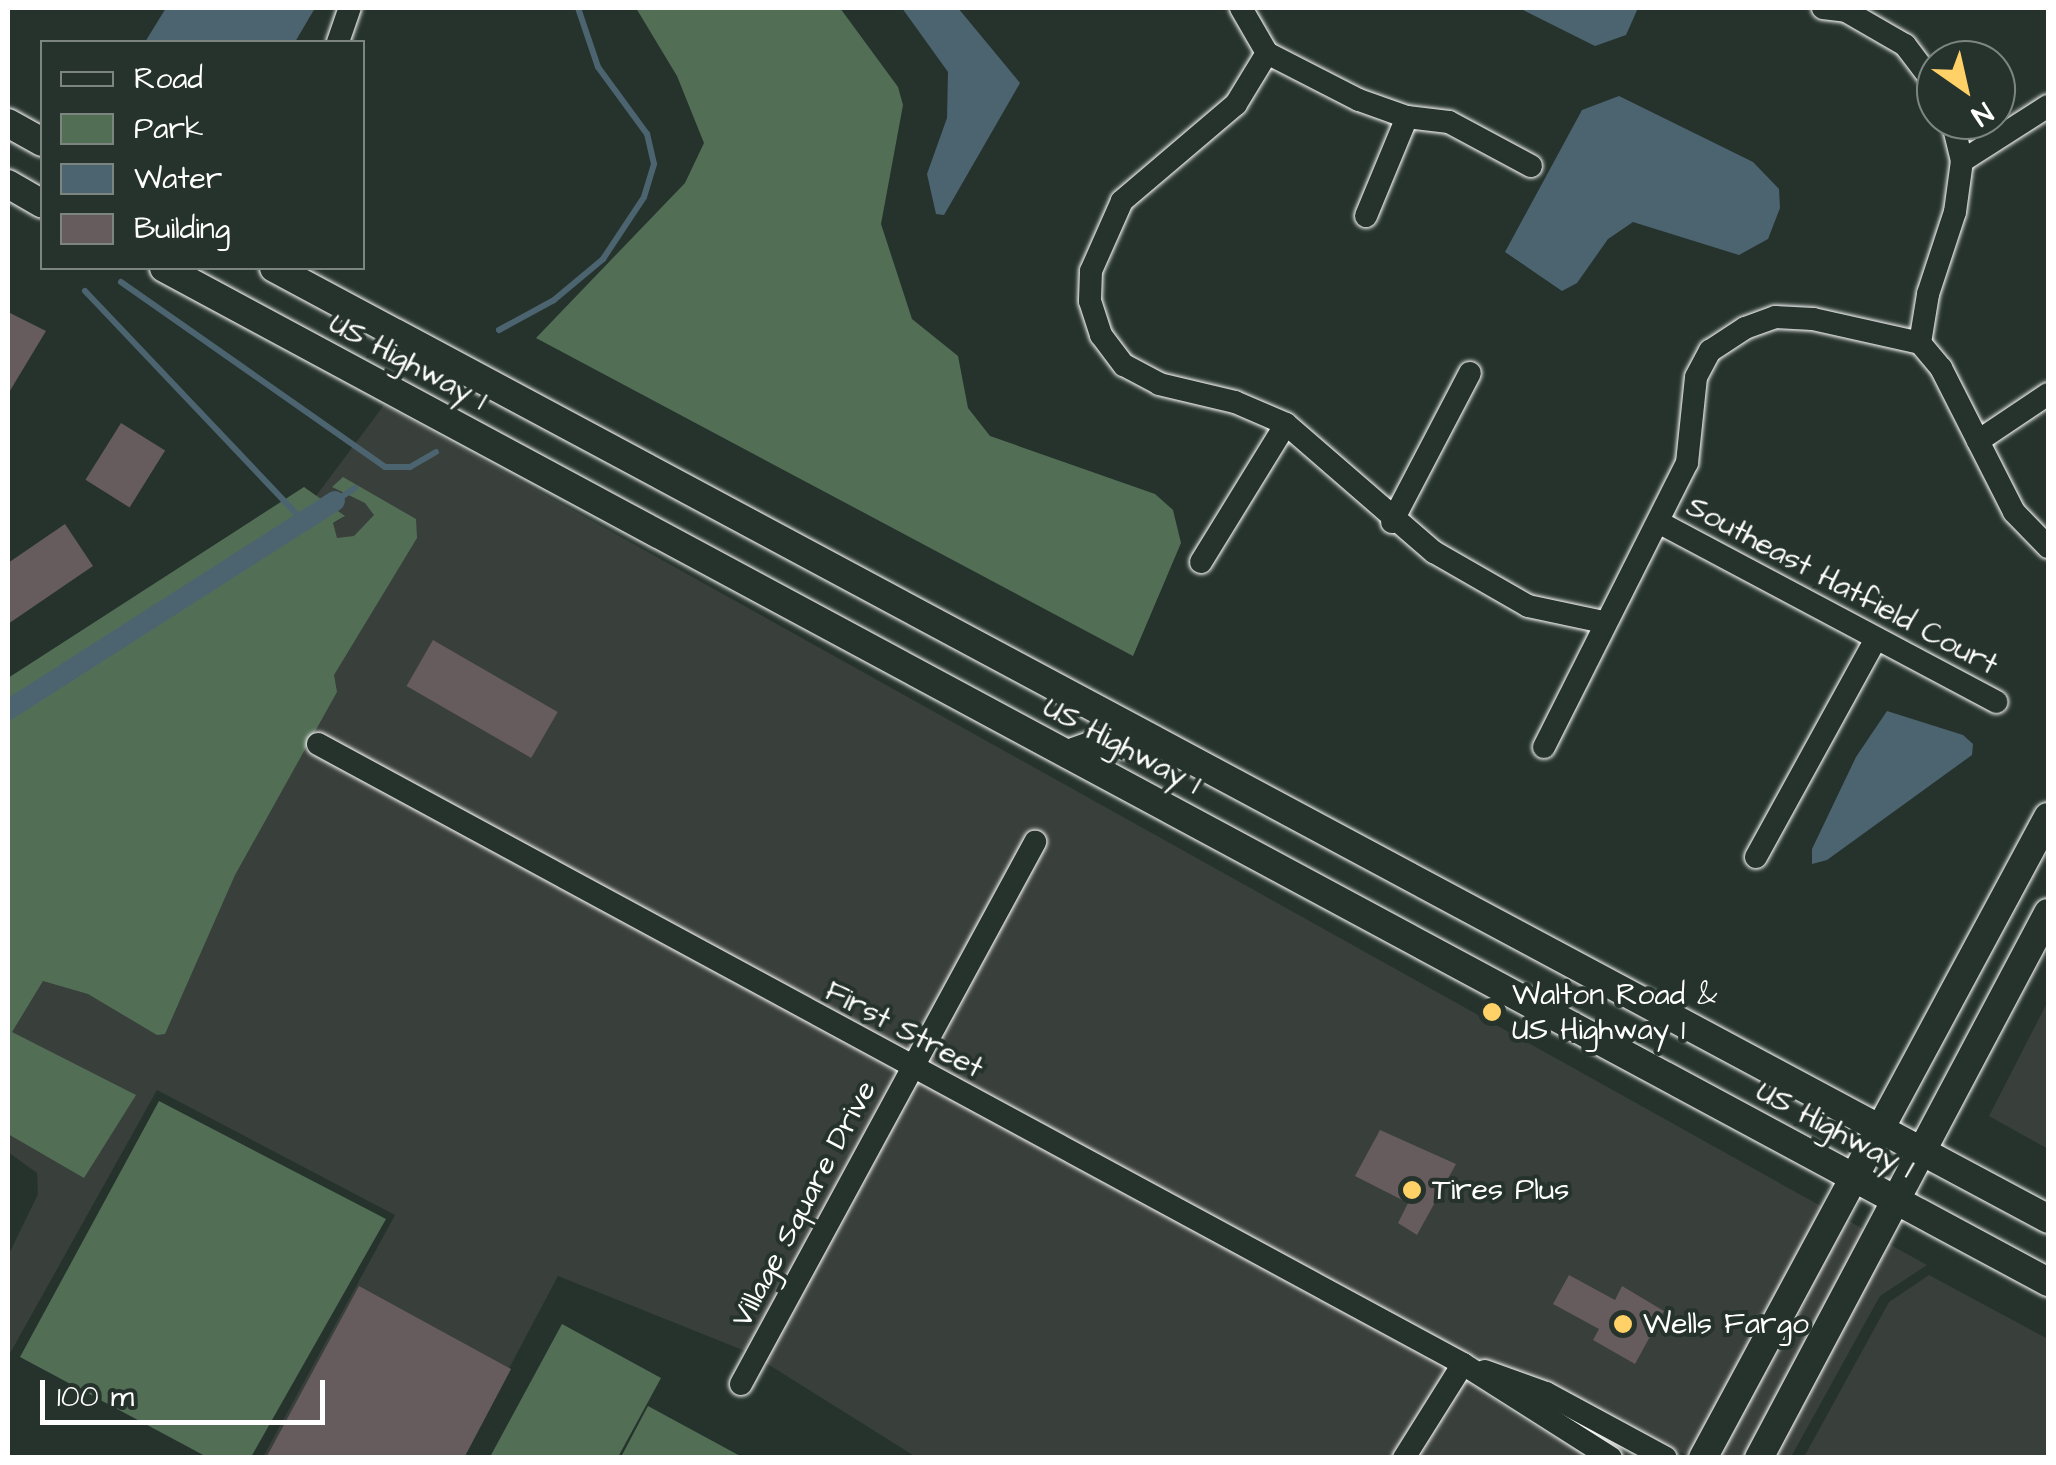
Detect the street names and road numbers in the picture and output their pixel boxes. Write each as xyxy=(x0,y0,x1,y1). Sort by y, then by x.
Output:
street label: US Highway 1 xyxy=(323,305,493,419)
street label: Southeast Hatfield Court xyxy=(1680,489,2004,683)
street label: US Highway 1 xyxy=(1037,689,1207,803)
street label: First Street xyxy=(819,973,989,1087)
street label: US Highway 1 xyxy=(1750,1073,1920,1187)
street label: Village Square Drive xyxy=(724,1075,884,1333)

